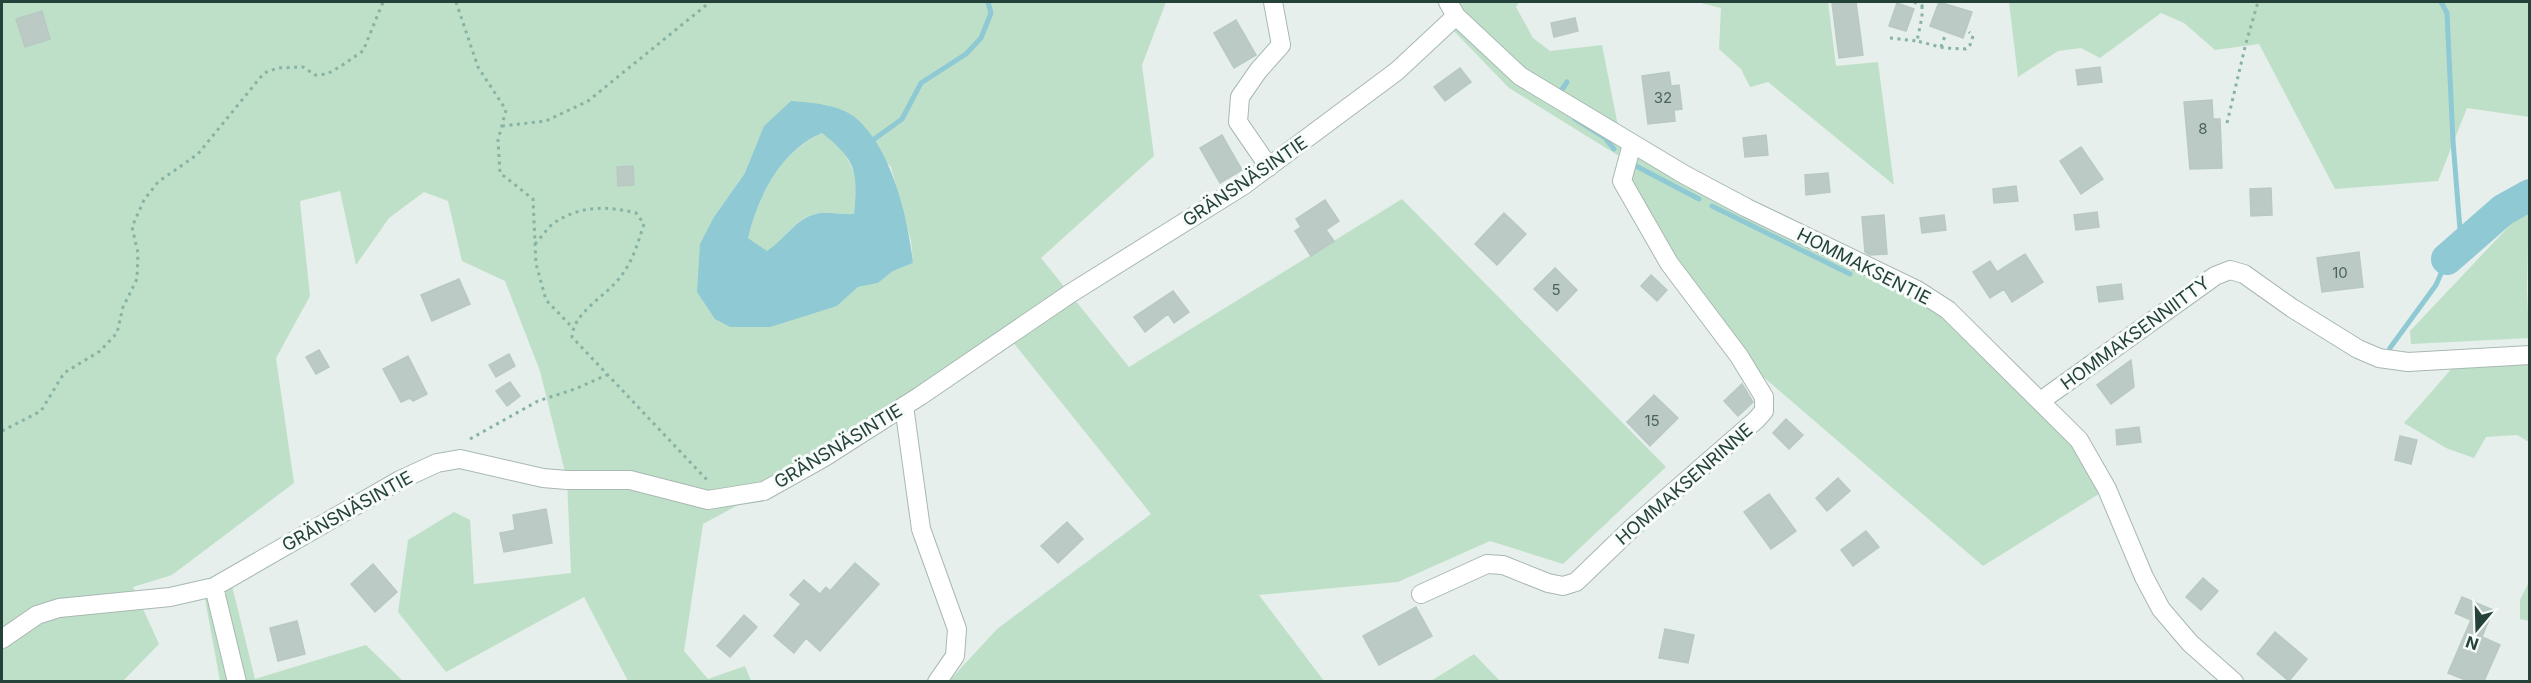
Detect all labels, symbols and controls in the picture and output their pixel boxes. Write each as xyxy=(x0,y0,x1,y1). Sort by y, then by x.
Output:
house number: 32 xyxy=(1654,88,1672,107)
house number: 8 xyxy=(2198,119,2208,138)
street label: GRÄNSNÄSINTIE xyxy=(1178,131,1311,230)
street label: HOMMAKSENTIE xyxy=(1794,223,1934,309)
house number: 10 xyxy=(2332,263,2348,282)
street label: HOMMAKSENNIITTY xyxy=(2056,272,2214,394)
house number: 5 xyxy=(1551,280,1561,299)
street label: GRÄNSNÄSINTIE xyxy=(770,399,906,493)
house number: 15 xyxy=(1644,411,1660,430)
street label: HOMMAKSENRINNE xyxy=(1611,419,1757,549)
street label: GRÄNSNÄSINTIE xyxy=(278,466,416,556)
north arrow xyxy=(2447,599,2507,659)
text: N xyxy=(2463,632,2481,655)

